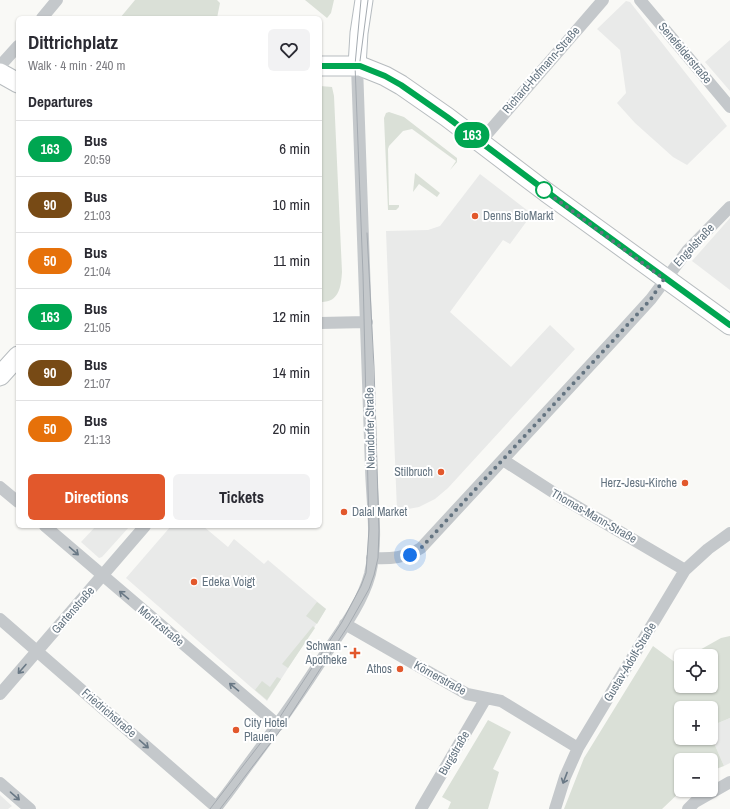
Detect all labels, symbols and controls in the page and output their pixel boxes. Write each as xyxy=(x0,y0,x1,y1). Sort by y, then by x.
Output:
street label: Senefelderstraße xyxy=(655,19,715,87)
street label: Richard-Hofmann-Straße xyxy=(499,23,583,117)
text: Dittrichplatz xyxy=(28,29,118,55)
button: heart xyxy=(268,29,310,71)
text: Walk · 4 min · 240 m xyxy=(28,57,125,74)
text: Departures xyxy=(28,91,93,112)
line badge: 163 xyxy=(449,122,495,148)
text: 163 xyxy=(462,126,482,144)
text: Bus xyxy=(84,130,107,151)
text: 6 min xyxy=(279,138,310,159)
text: 163 xyxy=(40,140,60,158)
text: 20:59 xyxy=(84,151,111,168)
unlabelled marker xyxy=(535,181,553,199)
text: Bus xyxy=(84,186,107,207)
text: 10 min xyxy=(272,194,310,215)
text: 90 xyxy=(44,196,56,214)
text: 21:03 xyxy=(84,207,111,224)
place label: Denns BioMarkt xyxy=(483,208,554,224)
marker: Denns BioMarkt xyxy=(470,211,480,221)
street label: Engelstraße xyxy=(670,220,718,270)
text: Bus xyxy=(84,242,107,263)
text: 11 min xyxy=(273,250,310,271)
text: 50 xyxy=(44,252,56,270)
text: 21:04 xyxy=(84,263,111,280)
text: Bus xyxy=(84,298,107,319)
text: 12 min xyxy=(272,306,310,327)
text: 163 xyxy=(40,308,60,326)
text: 21:05 xyxy=(84,319,111,336)
text: Bus xyxy=(84,354,107,375)
text: 14 min xyxy=(272,362,310,383)
text: 90 xyxy=(44,364,56,382)
text: 21:07 xyxy=(84,375,111,392)
street label: Neundorfer Straße xyxy=(361,387,379,469)
text: Bus xyxy=(84,410,107,431)
text: 20 min xyxy=(272,418,310,439)
text: 50 xyxy=(44,420,56,438)
text: 21:13 xyxy=(84,431,111,448)
place label: Stilbruch xyxy=(394,464,433,480)
marker: Stilbruch xyxy=(436,467,446,477)
button: Directions xyxy=(28,474,165,520)
button: Tickets xyxy=(173,474,310,520)
place label: Herz-Jesu-Kirche xyxy=(600,475,677,491)
marker: Herz-Jesu-Kirche xyxy=(680,478,690,488)
street label: Thomas-Mann-Straße xyxy=(548,485,640,547)
place label: Dalal Market xyxy=(352,504,407,520)
marker: Dalal Market xyxy=(339,507,349,517)
your location xyxy=(400,545,420,565)
one-way arrow xyxy=(68,546,78,555)
place label: Edeka Voigt xyxy=(202,574,255,590)
marker: Edeka Voigt xyxy=(189,577,199,587)
street label: Gartenstraße xyxy=(48,583,98,637)
one-way arrow xyxy=(119,590,130,599)
street label: Moritzstraße xyxy=(135,602,187,650)
street label: Gustav-Adolf-Straße xyxy=(600,619,660,705)
place label: Schwan - Apotheke xyxy=(304,638,348,668)
marker: Schwan - Apotheke xyxy=(350,648,360,658)
map controls xyxy=(674,649,718,797)
button: locate xyxy=(674,649,718,693)
street label: Körnerstraße xyxy=(411,657,469,699)
place label: Athos xyxy=(366,661,392,677)
one-way arrow xyxy=(17,664,26,674)
marker: Athos xyxy=(395,664,405,674)
one-way arrow xyxy=(229,683,240,692)
street label: Friedrichstraße xyxy=(78,685,140,741)
button: + xyxy=(674,701,718,745)
place label: City Hotel Plauen xyxy=(244,715,287,745)
marker: City Hotel Plauen xyxy=(231,725,241,735)
street label: Burgstraße xyxy=(435,728,473,778)
one-way arrow xyxy=(139,739,149,749)
button: − xyxy=(674,753,718,797)
one-way arrow xyxy=(560,772,568,784)
one-way arrow xyxy=(10,791,20,800)

